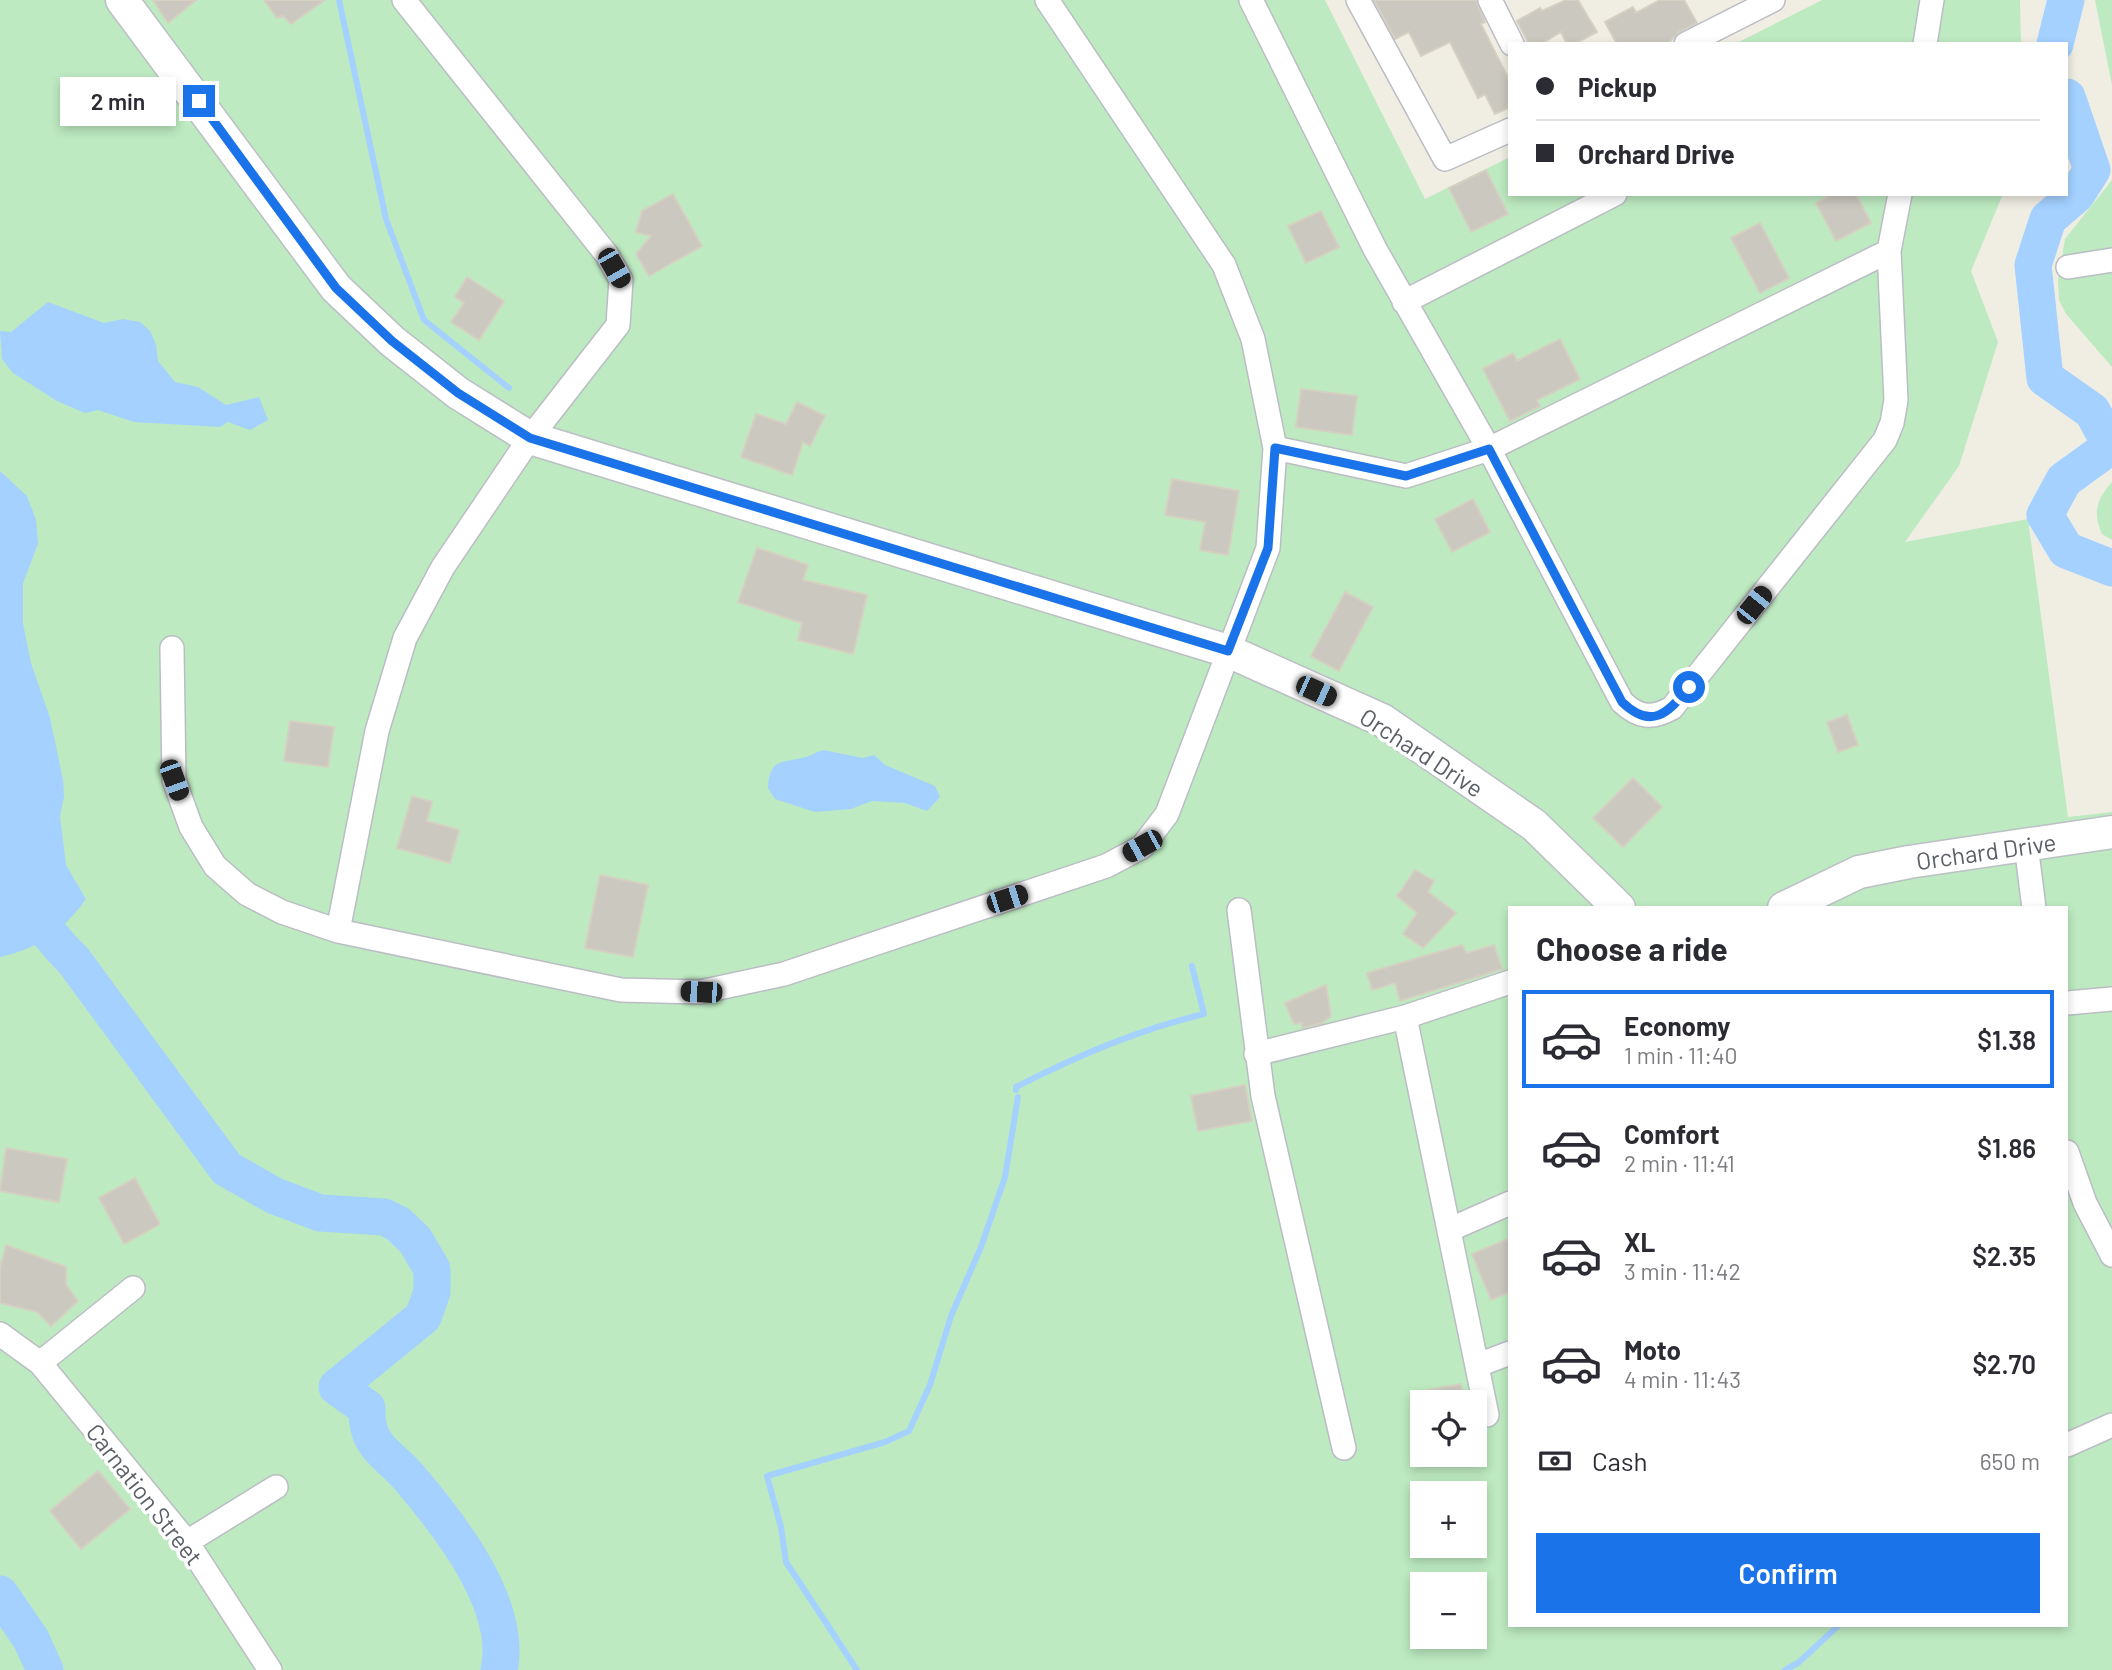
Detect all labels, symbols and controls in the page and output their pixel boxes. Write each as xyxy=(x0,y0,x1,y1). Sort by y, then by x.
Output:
text: Pickup xyxy=(1578,71,1657,102)
callout: 2 min xyxy=(59,76,174,126)
route end xyxy=(183,85,215,117)
text: 2 min xyxy=(91,87,145,115)
text: Orchard Drive xyxy=(1578,138,1735,169)
car xyxy=(595,245,634,291)
car xyxy=(1733,582,1776,628)
route start xyxy=(1673,671,1705,703)
car xyxy=(1293,673,1340,709)
street label: Orchard Drive xyxy=(1355,701,1489,803)
car xyxy=(157,757,192,803)
car xyxy=(1119,827,1166,865)
street label: Orchard Drive xyxy=(1914,827,2058,875)
car xyxy=(984,883,1031,915)
text: Choose a ride xyxy=(1536,929,1728,967)
car xyxy=(680,981,723,1003)
icon: car xyxy=(1540,1008,1603,1071)
text: Economy xyxy=(1624,1010,1730,1041)
text: $1.38 xyxy=(1977,1024,2036,1055)
text: 1 min · 11:40 xyxy=(1624,1041,1738,1069)
icon: car xyxy=(1540,1116,1603,1179)
text: Comfort xyxy=(1624,1118,1720,1149)
text: $1.86 xyxy=(1977,1132,2036,1163)
text: 2 min · 11:41 xyxy=(1624,1149,1735,1177)
icon: car xyxy=(1540,1224,1603,1287)
text: XL xyxy=(1624,1226,1655,1257)
text: $2.35 xyxy=(1972,1240,2036,1271)
text: 3 min · 11:42 xyxy=(1624,1257,1741,1285)
icon: car xyxy=(1540,1332,1603,1395)
text: Moto xyxy=(1624,1334,1681,1365)
text: $2.70 xyxy=(1972,1348,2036,1379)
text: 4 min · 11:43 xyxy=(1624,1365,1741,1393)
map controls xyxy=(1410,1390,1487,1649)
button: locate xyxy=(1410,1390,1487,1467)
street label: Carnation Street xyxy=(81,1417,209,1571)
icon: cash xyxy=(1536,1442,1574,1480)
text: Cash xyxy=(1592,1445,1647,1476)
text: 650 m xyxy=(1980,1447,2040,1475)
button: + xyxy=(1410,1481,1487,1558)
button: Confirm xyxy=(1536,1533,2040,1613)
button: − xyxy=(1410,1572,1487,1649)

